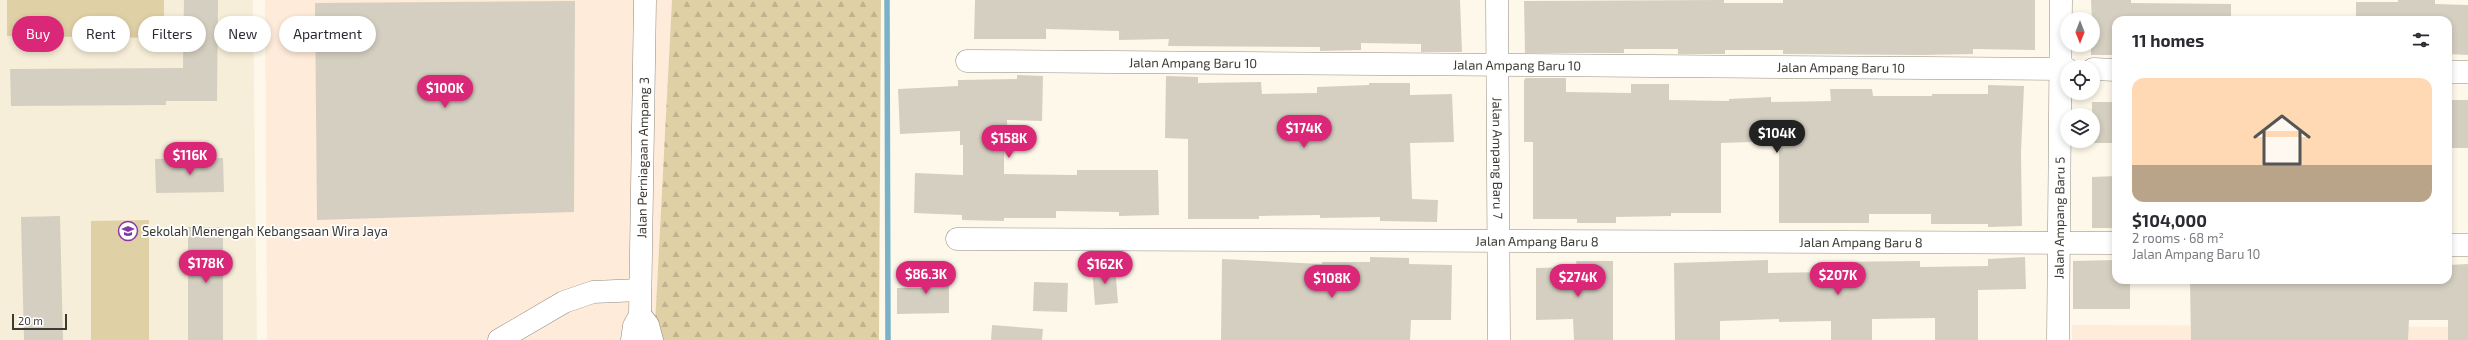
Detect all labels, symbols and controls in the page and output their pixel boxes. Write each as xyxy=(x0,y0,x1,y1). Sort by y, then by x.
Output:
north arrow xyxy=(2060,12,2100,52)
map controls xyxy=(2060,12,2100,148)
chip: Buy xyxy=(12,16,64,52)
chip: Rent xyxy=(72,16,130,52)
chip: Filters xyxy=(138,16,206,52)
chip: New xyxy=(214,16,271,52)
chip: Apartment xyxy=(279,16,376,52)
icon: filters xyxy=(2410,29,2432,51)
text: 11 homes xyxy=(2132,30,2204,50)
street label: Jalan Ampang Baru 10 xyxy=(1129,54,1257,71)
street label: Jalan Ampang Baru 10 xyxy=(1453,57,1581,73)
street label: Jalan Ampang Baru 10 xyxy=(1777,59,1905,76)
button: locate xyxy=(2060,60,2100,100)
pin: $100K xyxy=(417,75,473,109)
street label: Jalan Perniagaan Ampang 3 xyxy=(633,77,652,239)
text: $100K xyxy=(426,80,464,96)
street label: Jalan Ampang Baru 7 xyxy=(1490,97,1506,219)
icon: home xyxy=(2246,104,2318,176)
button: layers xyxy=(2060,108,2100,148)
pin: $174K xyxy=(1276,115,1332,149)
text: $174K xyxy=(1286,120,1322,136)
pin: $104K xyxy=(1749,120,1805,154)
pin: $158K xyxy=(981,125,1037,159)
text: $104K xyxy=(1758,125,1796,141)
text: $158K xyxy=(991,130,1027,146)
pin: $116K xyxy=(162,142,218,176)
text: $116K xyxy=(173,147,207,163)
street label: Jalan Ampang Baru 5 xyxy=(2051,157,2068,279)
text: $104,000 xyxy=(2132,210,2207,230)
school or university icon: Sekolah Menengah Kebangsaan Wira Jaya xyxy=(117,220,139,242)
place label: Sekolah Menengah Kebangsaan Wira Jaya xyxy=(142,223,388,239)
text: 2 rooms · 68 m² xyxy=(2132,230,2224,246)
street label: Jalan Ampang Baru 8 xyxy=(1475,233,1599,249)
street label: Jalan Ampang Baru 8 xyxy=(1799,234,1923,250)
text: Jalan Ampang Baru 10 xyxy=(2132,246,2260,262)
pin: $178K xyxy=(178,250,234,284)
pin: $162K xyxy=(1077,251,1133,285)
text: $178K xyxy=(188,255,224,271)
text: $162K xyxy=(1087,256,1123,272)
pin: $86.3K xyxy=(893,261,959,295)
pin: $207K xyxy=(1810,262,1866,296)
pin: $274K xyxy=(1550,264,1606,298)
pin: $108K xyxy=(1304,265,1360,299)
text: $86.3K xyxy=(905,266,947,282)
text: $207K xyxy=(1819,267,1857,283)
text: $274K xyxy=(1559,269,1597,285)
text: $108K xyxy=(1313,270,1351,286)
scale bar xyxy=(12,312,67,331)
text: 20 m xyxy=(18,314,43,327)

